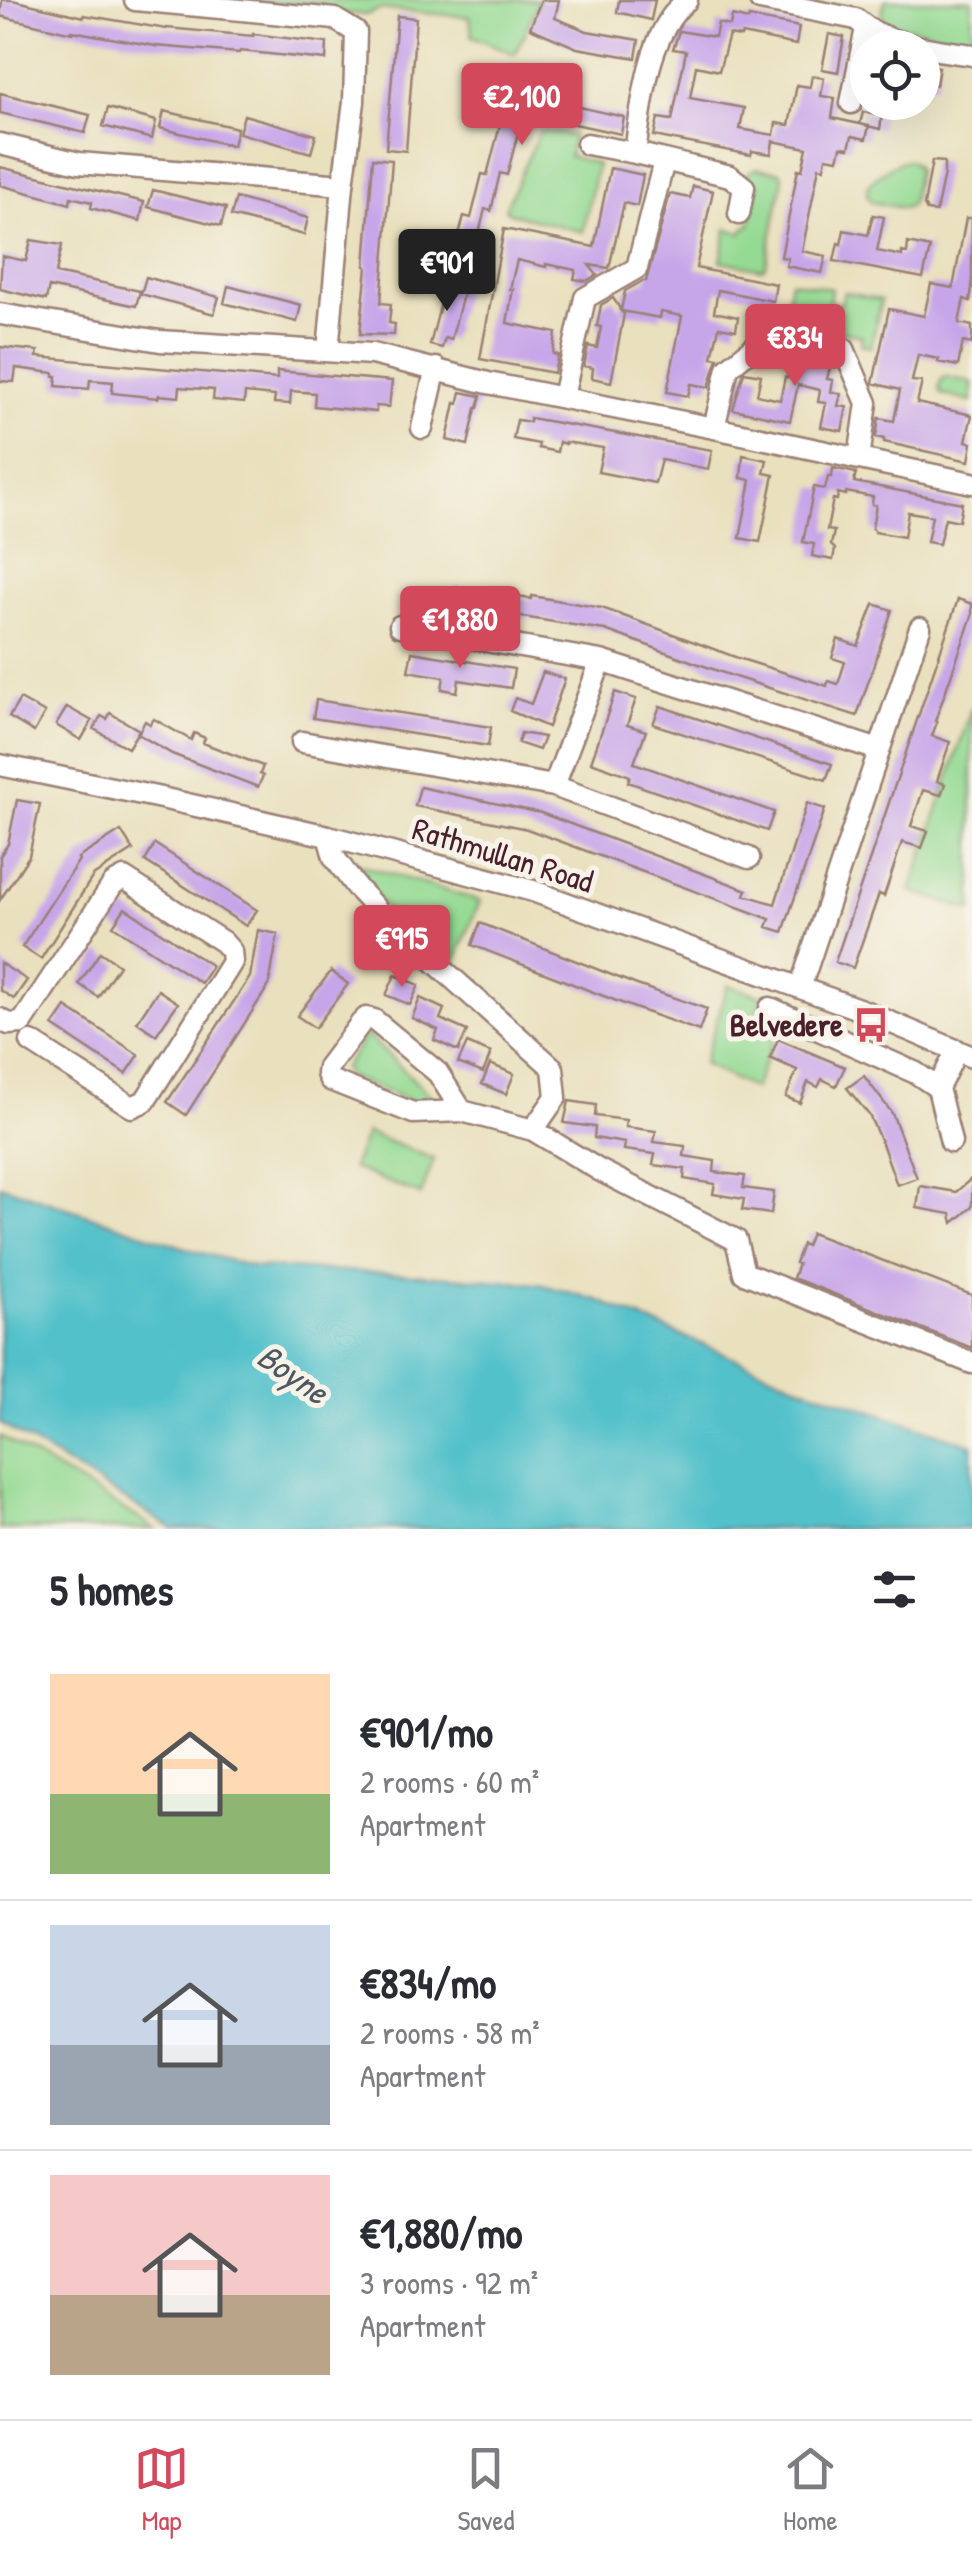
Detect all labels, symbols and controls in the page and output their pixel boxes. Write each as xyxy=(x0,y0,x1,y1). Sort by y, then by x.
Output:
map controls xyxy=(850,30,940,120)
button: locate xyxy=(850,30,940,120)
pin: €2,100 xyxy=(441,63,603,148)
text: €2,100 xyxy=(483,74,561,117)
pin: €901 xyxy=(388,229,506,314)
text: €901 xyxy=(420,240,474,283)
pin: €834 xyxy=(736,304,854,389)
text: €834 xyxy=(767,315,823,358)
pin: €1,880 xyxy=(379,586,541,671)
text: €1,880 xyxy=(422,597,498,640)
street label: Rathmullan Road xyxy=(408,807,599,902)
pin: €915 xyxy=(343,905,461,990)
text: €915 xyxy=(376,916,428,959)
place label: Belvedere xyxy=(730,1003,843,1046)
bus stop icon: Belvedere xyxy=(852,1006,890,1044)
water label: Boyne xyxy=(249,1332,340,1416)
text: 5 homes xyxy=(50,1561,173,1618)
icon: filters xyxy=(867,1562,922,1617)
text: €901/mo xyxy=(360,1703,493,1760)
icon: home xyxy=(130,1714,250,1834)
text: 2 rooms · 60 m² xyxy=(360,1760,539,1803)
text: Apartment xyxy=(360,1803,485,1846)
text: €834/mo xyxy=(360,1954,496,2011)
icon: home xyxy=(130,1965,250,2085)
text: 2 rooms · 58 m² xyxy=(360,2011,540,2054)
text: Apartment xyxy=(360,2054,485,2097)
text: €1,880/mo xyxy=(360,2204,522,2261)
icon: home xyxy=(130,2215,250,2335)
text: 3 rooms · 92 m² xyxy=(360,2261,538,2304)
text: Apartment xyxy=(360,2304,485,2347)
tab: Map xyxy=(134,2441,189,2539)
tab: Saved xyxy=(457,2441,515,2539)
tab: Home xyxy=(783,2441,838,2539)

